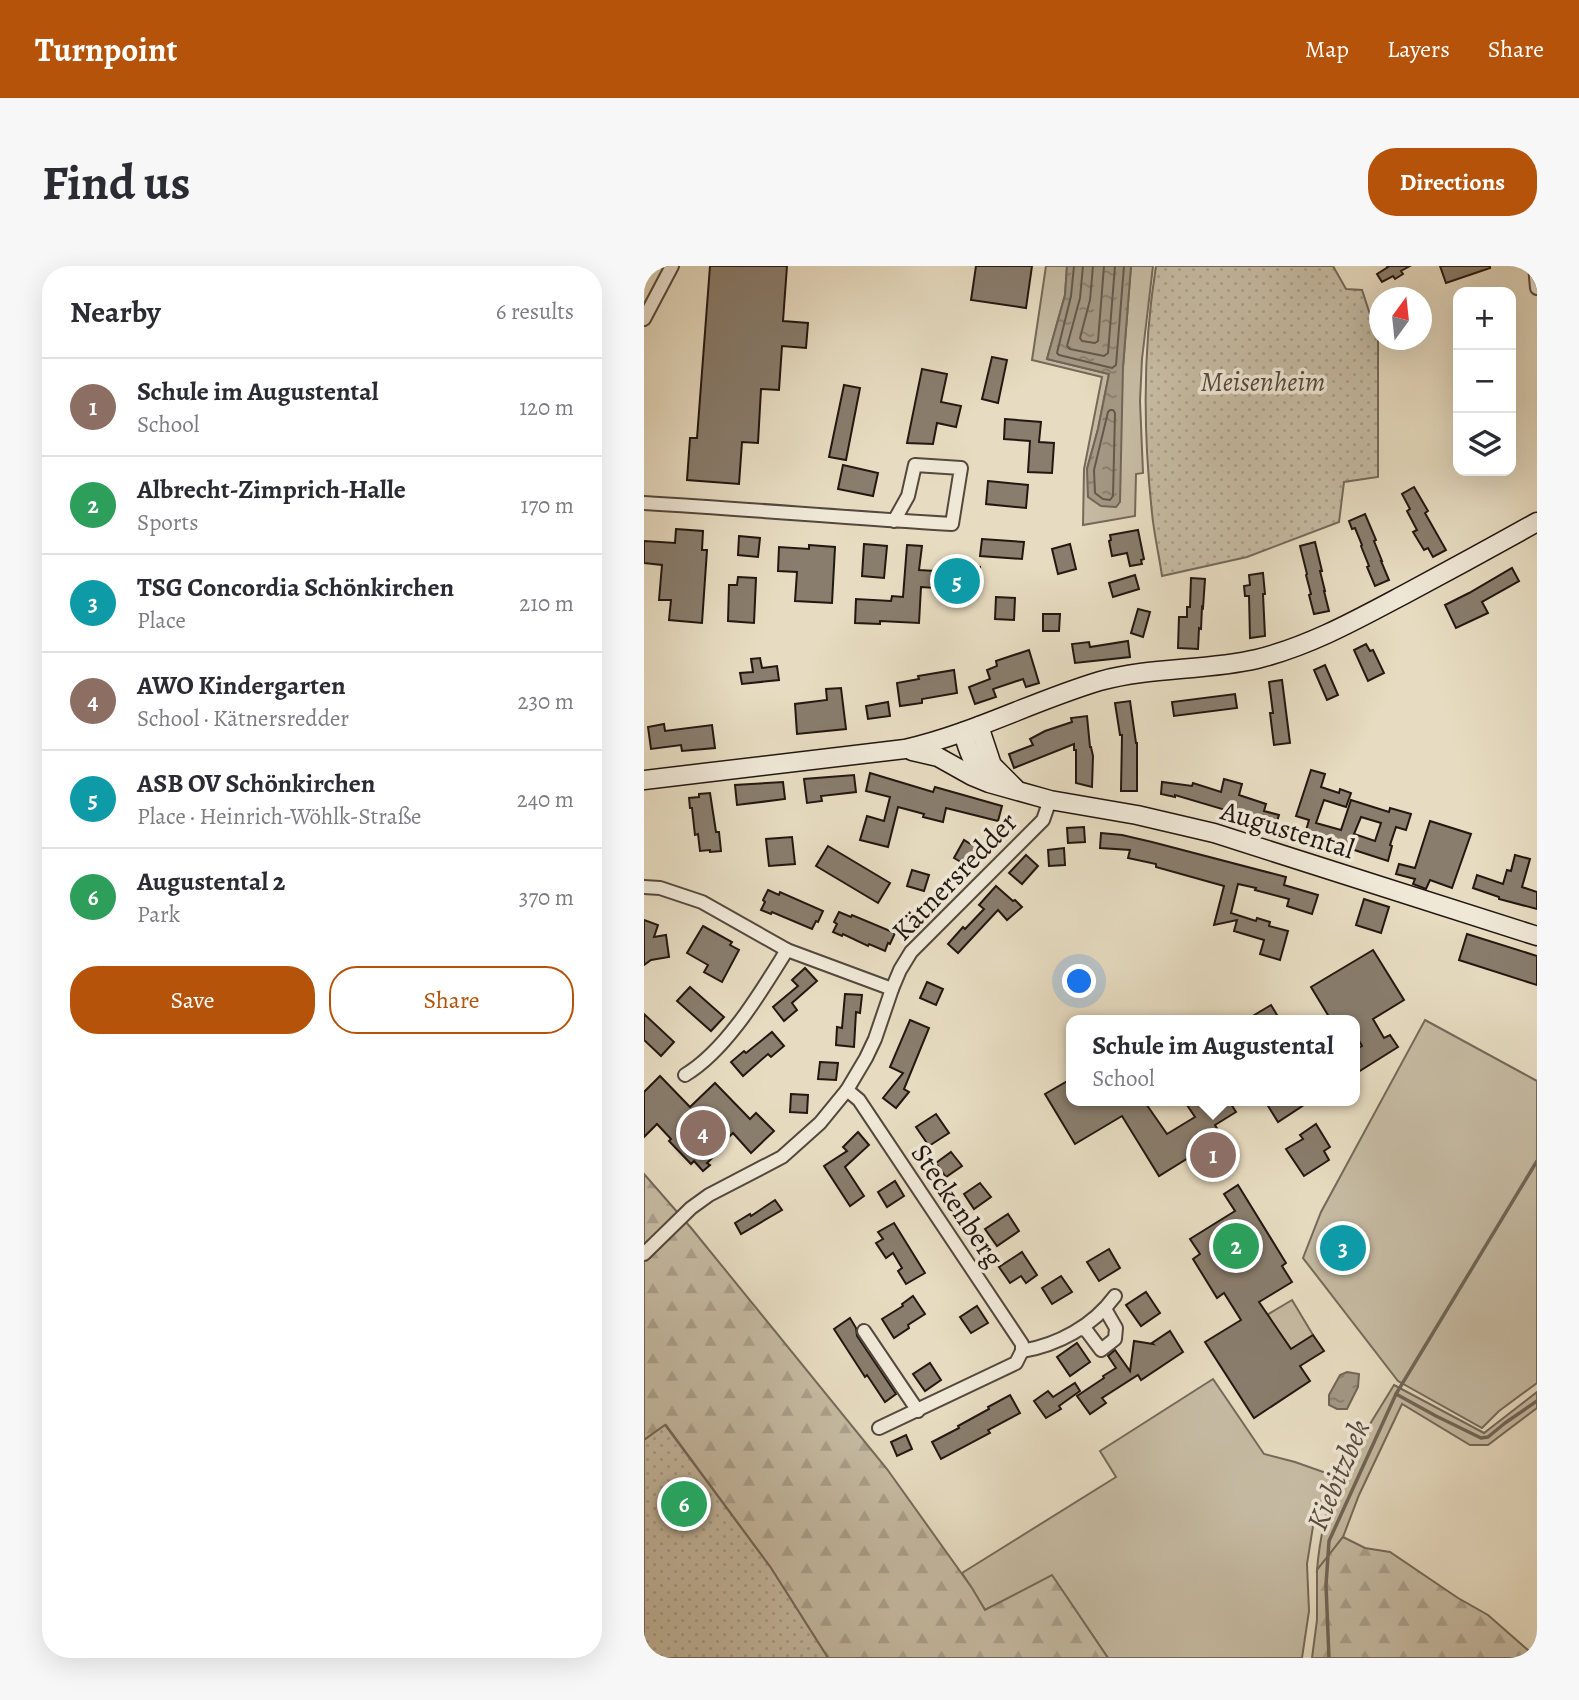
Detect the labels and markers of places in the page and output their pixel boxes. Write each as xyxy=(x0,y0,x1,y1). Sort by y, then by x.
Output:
pin: 5 xyxy=(934,555,980,607)
pin: 4 xyxy=(680,1107,726,1159)
pin: 1 xyxy=(1190,1129,1236,1181)
pin: 2 xyxy=(1213,1220,1259,1272)
pin: 3 xyxy=(1320,1222,1366,1274)
pin: 6 xyxy=(661,1478,707,1530)

